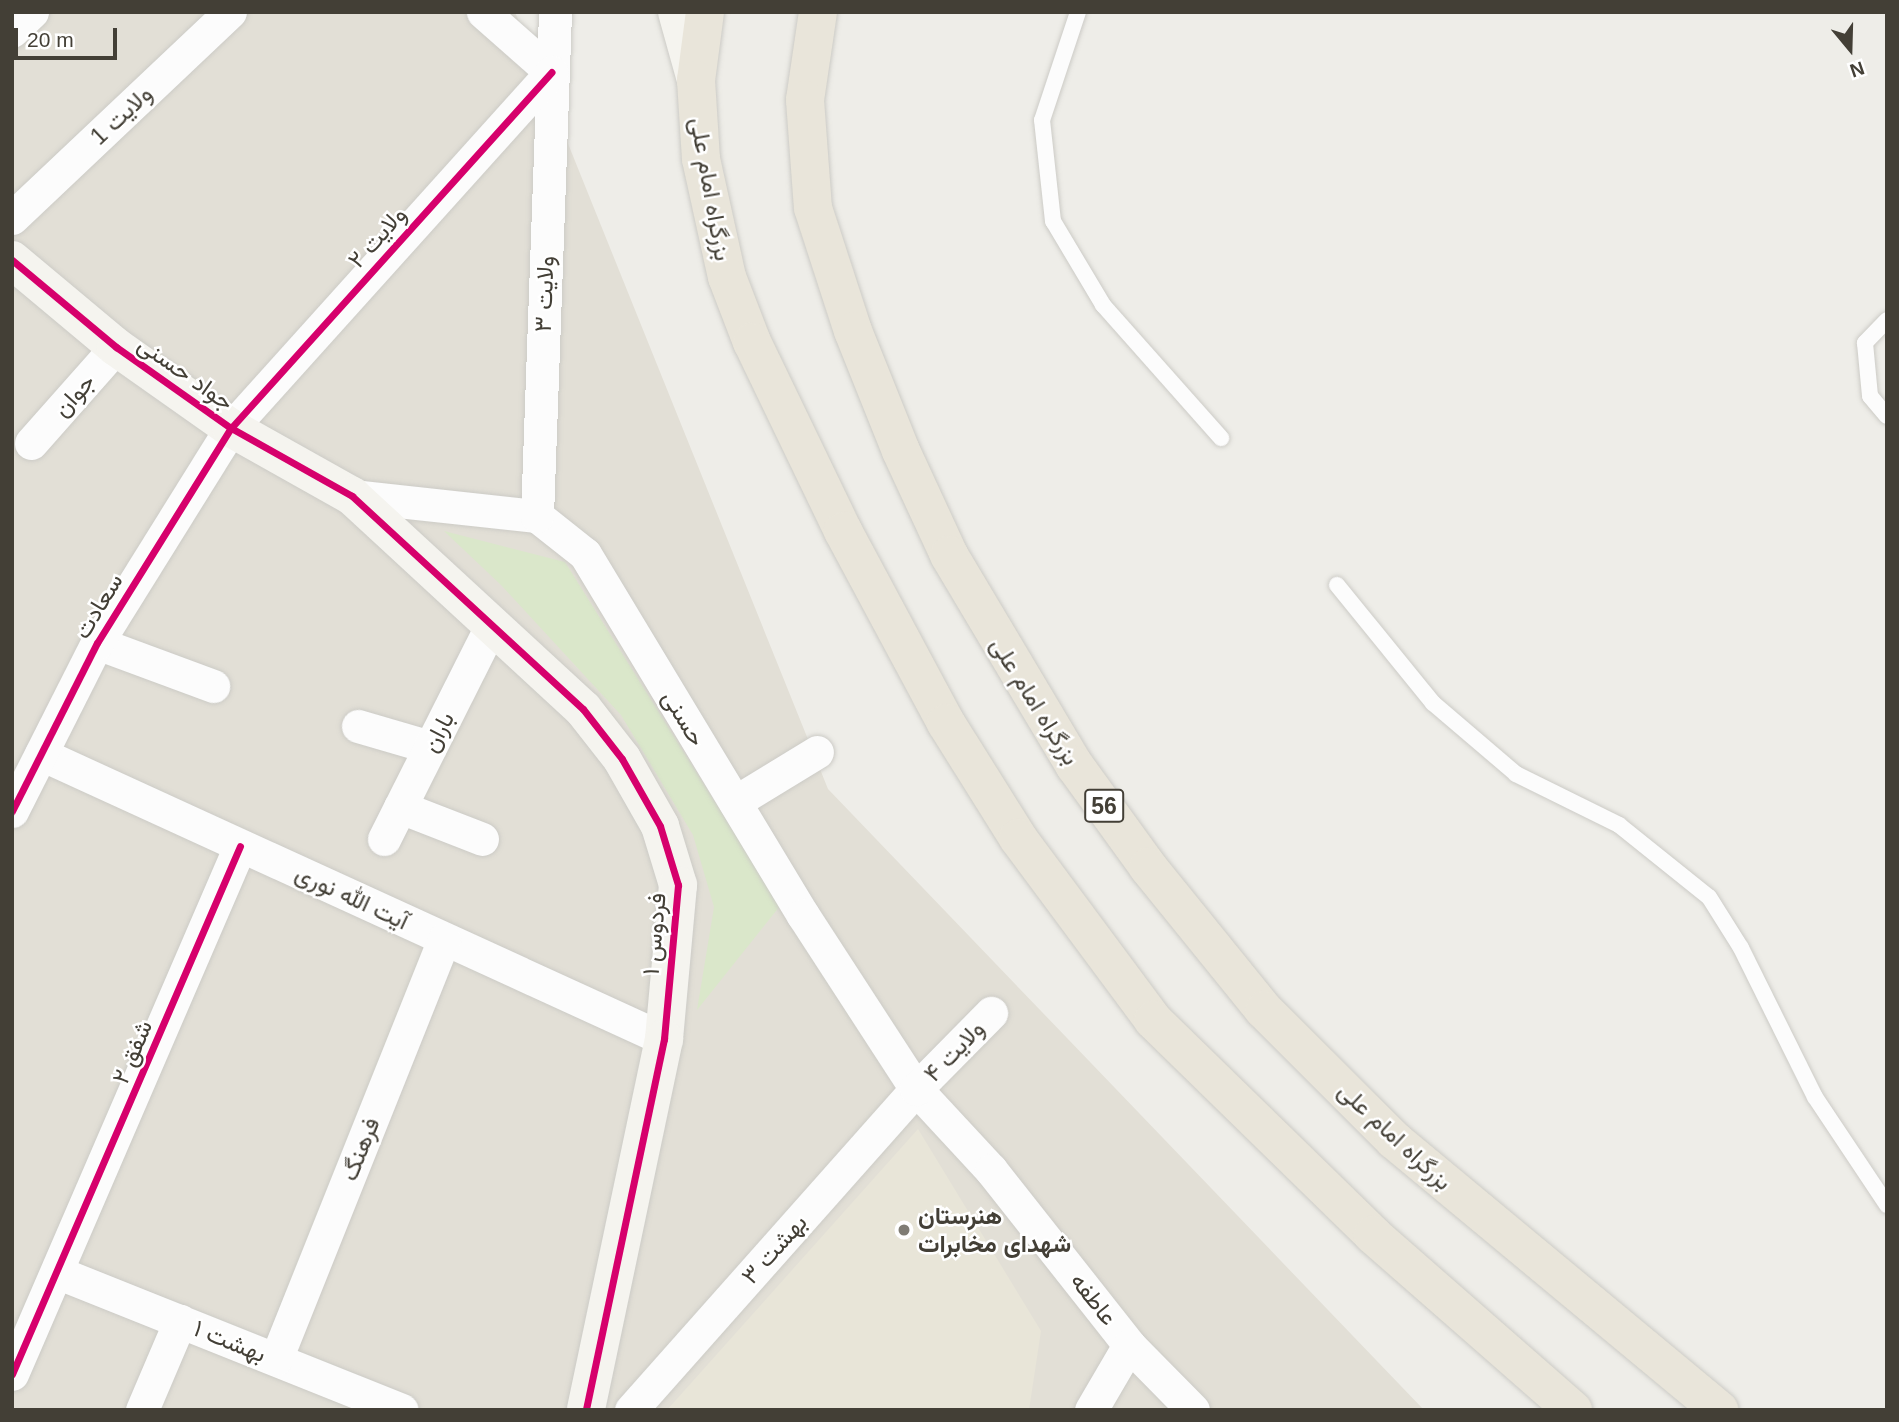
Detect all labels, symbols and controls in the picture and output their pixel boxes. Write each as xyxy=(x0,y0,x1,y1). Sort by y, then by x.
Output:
scale bar xyxy=(18,14,121,58)
north arrow xyxy=(1815,14,1885,84)
text: 20 m xyxy=(27,28,74,51)
text: N xyxy=(1847,57,1867,81)
street label: ولایت 1 xyxy=(84,79,158,151)
street label: بزرگراه امام علی xyxy=(684,115,738,263)
street label: ولایت ۲ xyxy=(342,200,412,274)
street label: ولایت ۳ xyxy=(528,255,560,333)
street label: جواد حسنی xyxy=(132,330,240,416)
street label: جوان xyxy=(47,367,101,423)
street label: سعادت xyxy=(67,568,129,644)
street label: بزرگراه امام علی xyxy=(984,632,1086,770)
street label: حسنی xyxy=(656,685,712,751)
street label: باران xyxy=(416,707,460,757)
road number: 56 xyxy=(1083,786,1125,826)
street label: آیت الله نوری xyxy=(291,858,413,936)
street label: فردوس ۱ xyxy=(636,892,672,976)
street label: ولایت ۴ xyxy=(918,1014,990,1088)
street label: شفق ۲ xyxy=(106,1016,158,1088)
street label: بزرگراه امام علی xyxy=(1332,1076,1458,1196)
street label: فرهنگ xyxy=(334,1113,386,1185)
place label: هنرستان شهدای مخابرات xyxy=(918,1202,1071,1258)
street label: بهشت ۳ xyxy=(735,1208,813,1290)
marker: هنرستان شهدای مخابرات xyxy=(896,1222,912,1238)
street label: عاطفه xyxy=(1065,1267,1123,1331)
street label: بهشت ۱ xyxy=(190,1314,270,1368)

